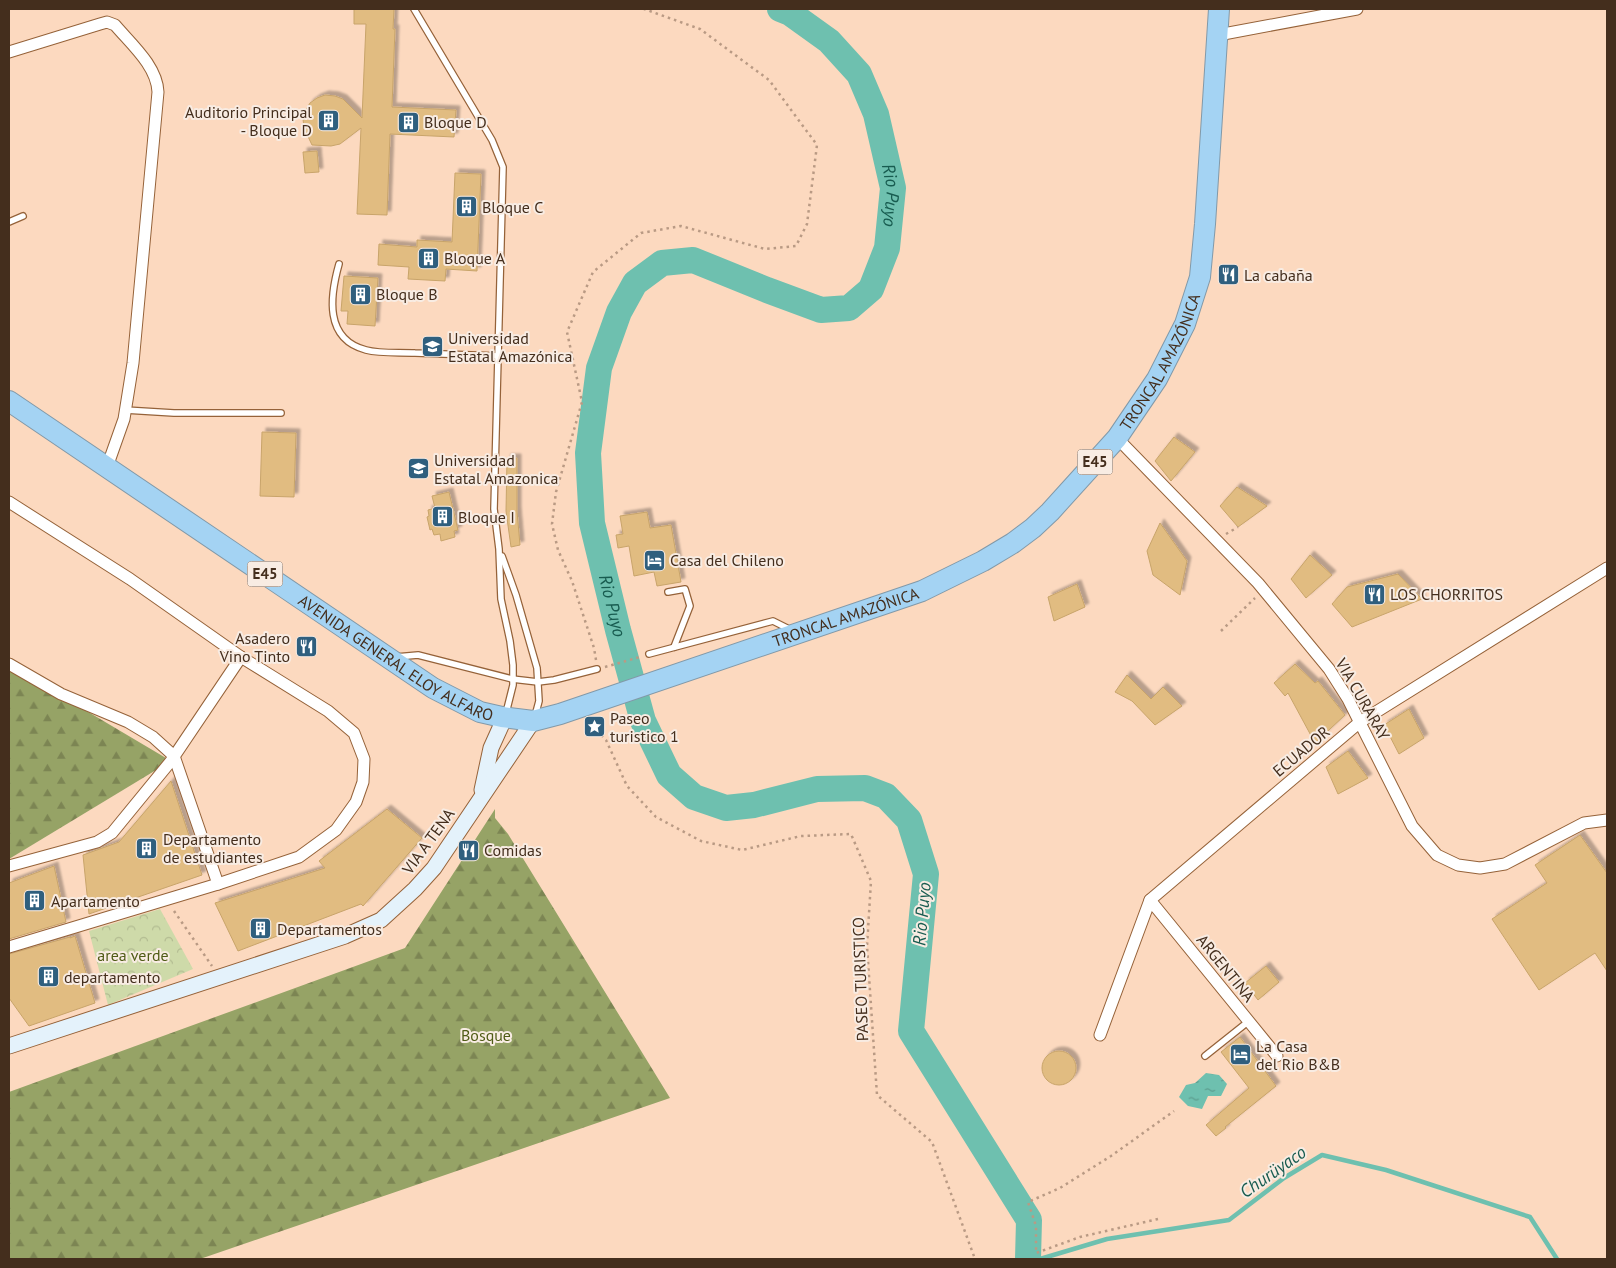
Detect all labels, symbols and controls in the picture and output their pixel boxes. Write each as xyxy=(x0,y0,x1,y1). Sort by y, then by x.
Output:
place label: Auditorio Principal - Bloque D xyxy=(185,102,312,140)
building icon: Auditorio Principal - Bloque D xyxy=(316,109,340,133)
building icon: Bloque D xyxy=(396,110,420,134)
place label: Bloque D xyxy=(424,112,487,132)
water label: Rio Puyo xyxy=(877,161,905,228)
building icon: Bloque C xyxy=(454,195,478,219)
place label: Bloque C xyxy=(482,197,543,217)
building icon: Bloque A xyxy=(416,246,440,270)
place label: Bloque A xyxy=(444,248,506,268)
restaurant icon: La cabaña xyxy=(1216,263,1240,287)
place label: La cabaña xyxy=(1244,265,1313,285)
building icon: Bloque B xyxy=(348,282,372,306)
place label: Bloque B xyxy=(376,284,438,304)
street label: TRONCAL AMAZÓNICA xyxy=(1115,290,1204,434)
place label: Universidad Estatal Amazónica xyxy=(448,328,572,366)
school or university icon: Universidad Estatal Amazónica xyxy=(420,335,444,359)
place label: Universidad Estatal Amazonica xyxy=(434,450,558,488)
road number: E45 xyxy=(1078,450,1112,474)
school or university icon: Universidad Estatal Amazonica xyxy=(406,457,430,481)
building icon: Bloque I xyxy=(430,505,454,529)
place label: Bloque I xyxy=(458,507,515,527)
hotel icon: Casa del Chileno xyxy=(642,548,666,572)
place label: Casa del Chileno xyxy=(670,550,784,570)
road number: E45 xyxy=(248,562,282,586)
water label: Rio Puyo xyxy=(594,572,631,640)
restaurant icon: LOS CHORRITOS xyxy=(1362,582,1386,606)
street label: TRONCAL AMAZÓNICA xyxy=(770,583,922,651)
place label: LOS CHORRITOS xyxy=(1390,584,1503,604)
street label: AVENIDA GENERAL ELOY ALFARO xyxy=(295,590,495,725)
place label: Asadero Vino Tinto xyxy=(219,628,290,666)
restaurant icon: Asadero Vino Tinto xyxy=(294,635,318,659)
street label: VIA CURARAY xyxy=(1331,654,1394,743)
place label: Paseo turistico 1 xyxy=(610,708,679,746)
place icon: Paseo turistico 1 xyxy=(582,715,606,739)
street label: ECUADOR xyxy=(1268,721,1334,781)
street label: VIA A TENA xyxy=(397,804,459,879)
place label: Departamento de estudiantes xyxy=(163,829,263,867)
building icon: Departamento de estudiantes xyxy=(135,836,159,860)
restaurant icon: Comidas xyxy=(456,838,480,862)
place label: Comidas xyxy=(484,840,542,860)
water label: Rio Puyo xyxy=(907,881,936,947)
building icon: Apartamento xyxy=(23,889,47,913)
place label: Apartamento xyxy=(51,891,140,911)
building icon: Departamentos xyxy=(249,917,273,941)
street label: PASEO TURISTICO xyxy=(848,917,872,1041)
place label: Departamentos xyxy=(277,919,382,939)
street label: ARGENTINA xyxy=(1193,930,1260,1006)
park label: area verde xyxy=(97,945,169,965)
building icon: departamento xyxy=(36,965,60,989)
place label: departamento xyxy=(64,967,160,987)
park label: Bosque xyxy=(461,1025,511,1045)
place label: La Casa del Rio B&B xyxy=(1256,1036,1340,1074)
hotel icon: La Casa del Rio B&B xyxy=(1228,1043,1252,1067)
water label: Churüyaco xyxy=(1235,1140,1310,1203)

